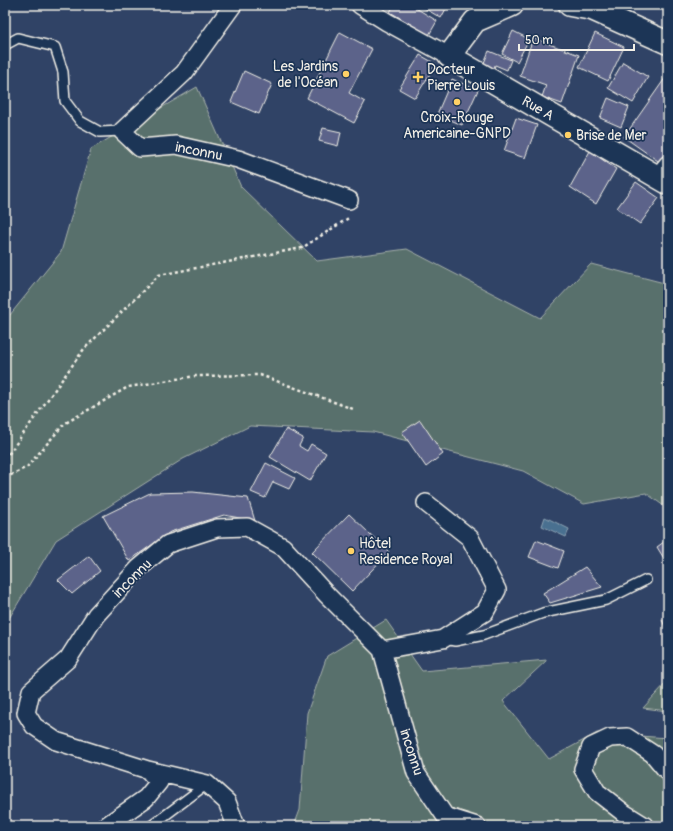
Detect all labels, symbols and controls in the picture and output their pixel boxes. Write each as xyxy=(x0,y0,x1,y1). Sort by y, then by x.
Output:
scale bar xyxy=(519,26,634,52)
text: 50 m xyxy=(525,33,553,48)
place label: Les Jardins de l'Océan xyxy=(273,58,339,91)
place label: Docteur Pierre Louis xyxy=(427,61,496,94)
marker: Les Jardins de l'Océan xyxy=(341,69,351,79)
marker: Docteur Pierre Louis xyxy=(412,71,424,83)
street label: Rue A xyxy=(519,93,557,124)
marker: Croix-Rouge Americaine-GNPD xyxy=(452,97,462,107)
place label: Croix-Rouge Americaine-GNPD xyxy=(403,109,511,142)
place label: Brise de Mer xyxy=(576,127,647,144)
marker: Brise de Mer xyxy=(563,130,573,140)
street label: inconnu xyxy=(174,139,224,164)
place label: Hôtel Residence Royal xyxy=(359,535,453,568)
marker: Hôtel Residence Royal xyxy=(346,546,356,556)
street label: inconnu xyxy=(109,555,155,601)
street label: inconnu xyxy=(396,727,427,777)

